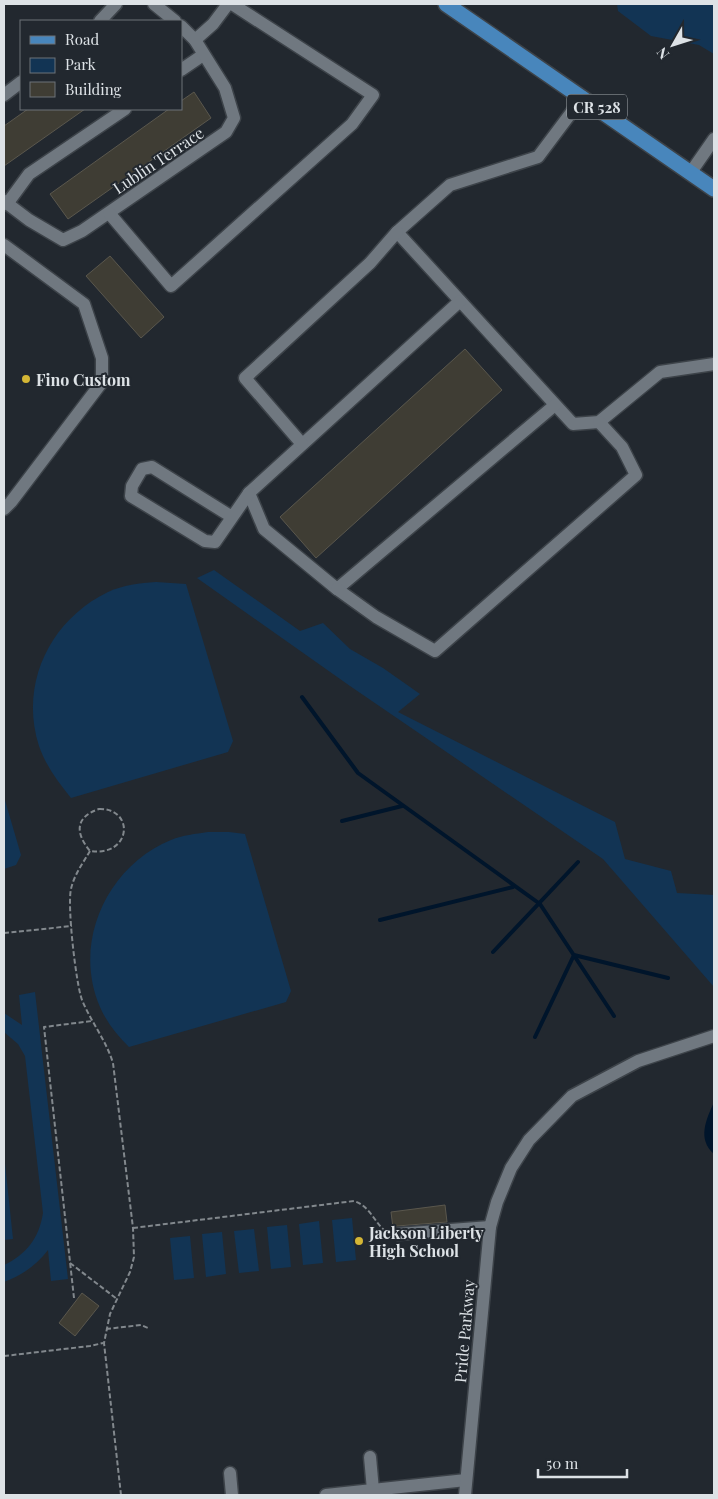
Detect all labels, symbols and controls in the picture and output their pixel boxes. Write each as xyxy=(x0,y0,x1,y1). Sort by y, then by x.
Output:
legend xyxy=(20,20,182,110)
north arrow xyxy=(648,20,698,70)
text: Road xyxy=(65,29,99,49)
text: N xyxy=(652,44,673,63)
text: Park xyxy=(65,54,97,74)
text: Building xyxy=(65,79,122,99)
road number: CR 528 xyxy=(567,94,627,120)
street label: Lublin Terrace xyxy=(108,122,208,198)
place label: Fino Custom xyxy=(36,369,131,390)
marker: Fino Custom xyxy=(20,373,32,385)
place label: Jackson Liberty High School xyxy=(368,1222,484,1261)
marker: Jackson Liberty High School xyxy=(353,1235,365,1247)
street label: Pride Parkway xyxy=(449,1279,479,1383)
scale bar xyxy=(538,1446,627,1478)
text: 50 m xyxy=(546,1453,579,1473)

